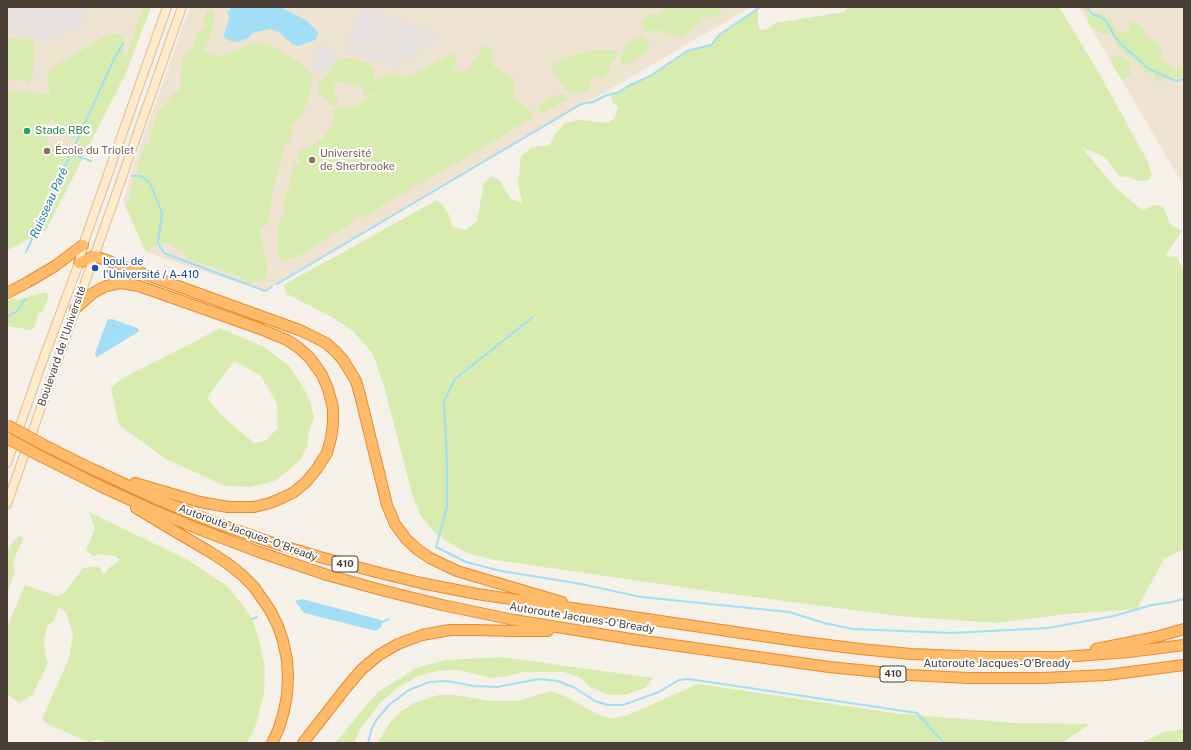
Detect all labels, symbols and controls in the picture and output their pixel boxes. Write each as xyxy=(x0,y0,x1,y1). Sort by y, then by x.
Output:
place label: Stade RBC xyxy=(35,124,90,138)
marker: Stade RBC xyxy=(22,126,32,136)
place label: École du Triolet xyxy=(55,144,134,158)
marker: École du Triolet xyxy=(42,146,52,156)
place label: Université de Sherbrooke xyxy=(320,147,395,173)
marker: Université de Sherbrooke xyxy=(307,155,317,165)
water label: Ruisseau Paré xyxy=(27,165,71,241)
place label: boul. de l'Université / A-410 xyxy=(103,255,199,281)
marker: boul. de l'Université / A-410 xyxy=(90,263,100,273)
street label: Boulevard de l'Université xyxy=(35,284,89,408)
street label: Autoroute Jacques-O'Bready xyxy=(177,502,319,564)
road number: 410 xyxy=(332,556,358,572)
street label: Autoroute Jacques-O'Bready xyxy=(508,600,656,636)
street label: Autoroute Jacques-O'Bready xyxy=(924,657,1070,671)
road number: 410 xyxy=(880,666,906,682)

